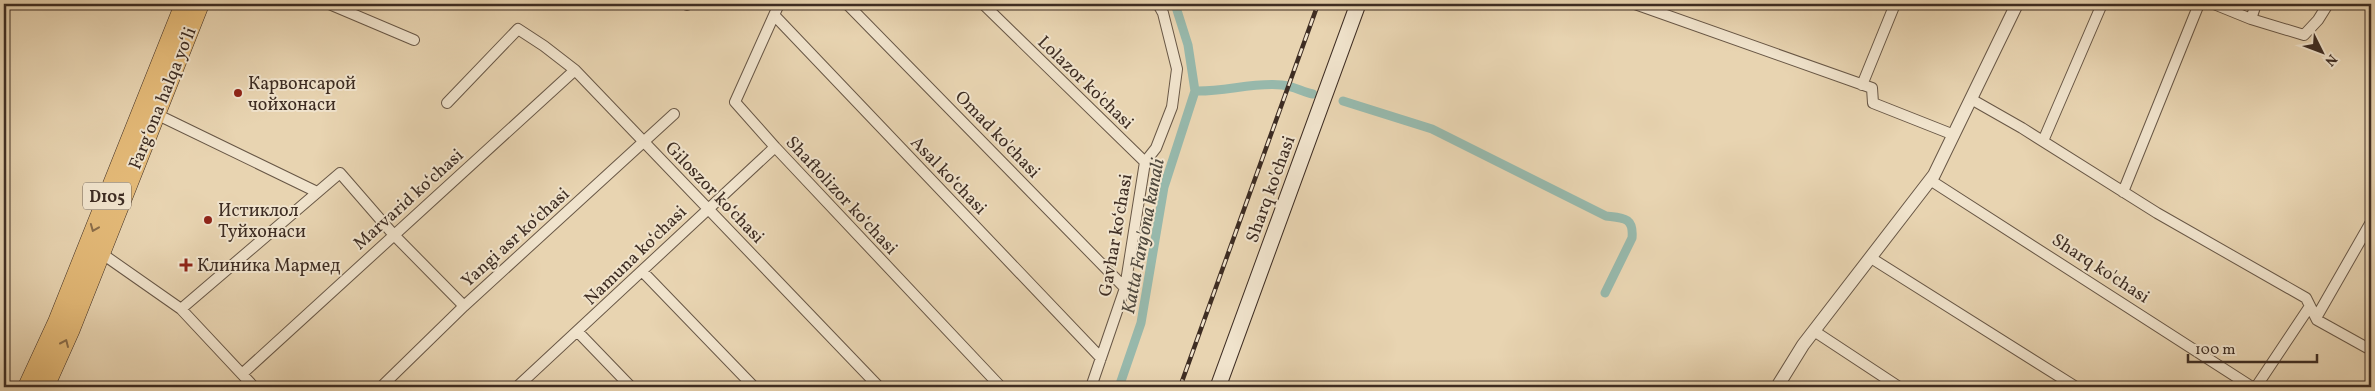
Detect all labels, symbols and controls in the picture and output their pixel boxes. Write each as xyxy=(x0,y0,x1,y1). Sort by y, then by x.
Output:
street label: Farg‘ona halqa yo‘li xyxy=(123,24,203,174)
north arrow xyxy=(2298,28,2348,78)
street label: Lolazor ko'chasi xyxy=(1031,31,1139,135)
text: N xyxy=(2320,50,2341,70)
place label: Карвонсарой чойхонаси xyxy=(248,72,356,118)
street label: Omad ko'chasi xyxy=(949,86,1045,184)
marker: Карвонсарой чойхонаси xyxy=(232,87,244,99)
street label: Shaftolizor koʻchasi xyxy=(779,131,903,261)
street label: Asal koʻchasi xyxy=(904,131,992,221)
street label: Sharq ko'chasi xyxy=(1240,133,1302,246)
street label: Giloszor koʻchasi xyxy=(659,136,769,250)
street label: Marvarid koʻchasi xyxy=(348,144,470,256)
water label: Katta Farg'ona kanali xyxy=(1116,156,1172,316)
street label: Gavhar koʻchasi xyxy=(1093,172,1140,299)
road number: D105 xyxy=(83,182,131,210)
street label: Yangi asr koʻchasi xyxy=(456,183,576,294)
place label: Истиклол Туйхонаси xyxy=(218,199,306,245)
street label: Namuna koʻchasi xyxy=(579,201,693,312)
marker: Истиклол Туйхонаси xyxy=(202,214,214,226)
one-way arrow xyxy=(90,223,101,232)
street label: Sharq ko'chasi xyxy=(2046,228,2154,310)
place label: Клиника Мармед xyxy=(197,254,340,279)
marker: Клиника Мармед xyxy=(179,258,193,272)
scale bar xyxy=(2188,331,2316,363)
one-way arrow xyxy=(58,339,69,348)
text: 100 m xyxy=(2195,340,2235,361)

